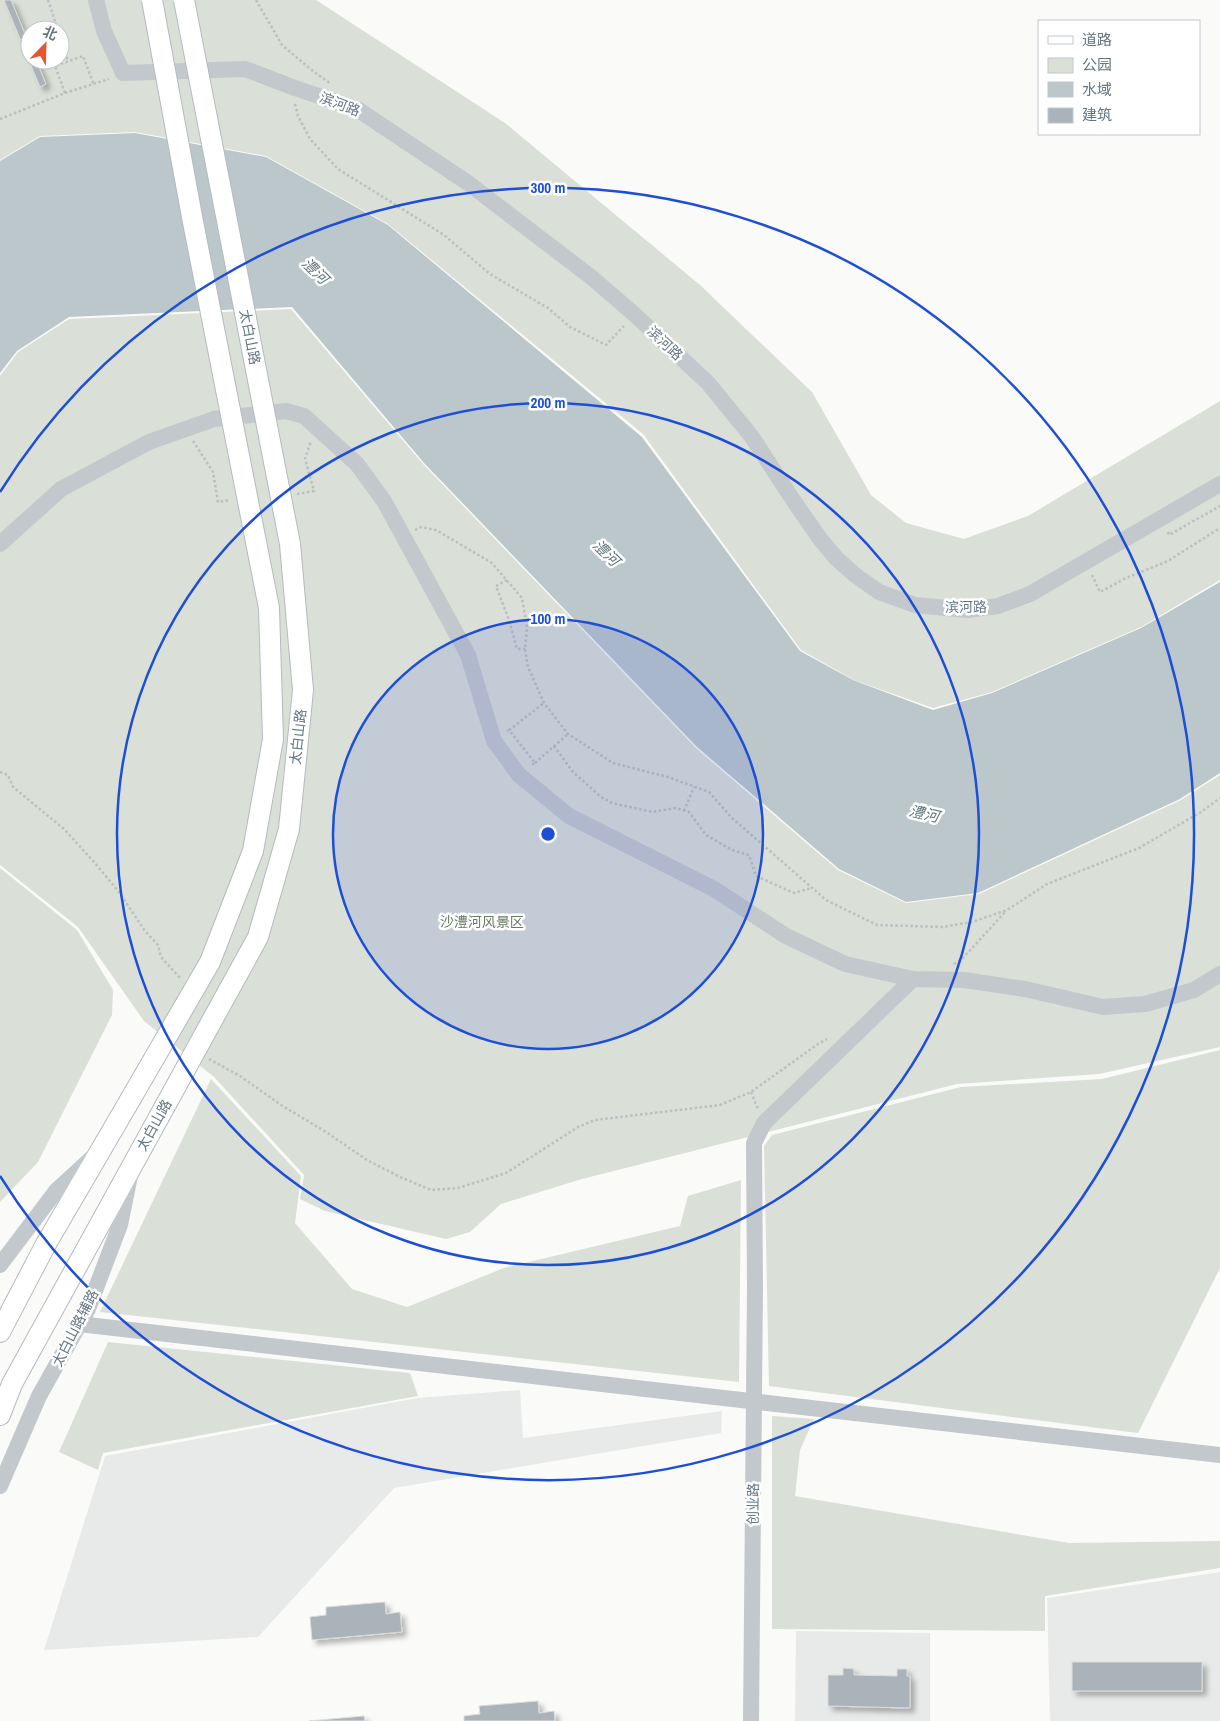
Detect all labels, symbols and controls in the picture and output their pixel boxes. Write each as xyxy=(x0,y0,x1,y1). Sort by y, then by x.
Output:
north arrow xyxy=(20,20,70,70)
legend xyxy=(1038,20,1200,135)
text: 北 xyxy=(40,22,60,44)
text: 道路 xyxy=(1082,29,1112,50)
text: 公园 xyxy=(1082,54,1112,75)
text: 水域 xyxy=(1082,79,1112,100)
street label: 滨河路 xyxy=(317,88,363,120)
text: 建筑 xyxy=(1082,104,1112,125)
text: 300 m xyxy=(531,177,565,198)
water label: 澧河 xyxy=(297,253,336,291)
street label: 太白山路 xyxy=(236,308,264,366)
street label: 滨河路 xyxy=(644,322,686,364)
text: 200 m xyxy=(531,392,565,413)
water label: 澧河 xyxy=(588,535,627,573)
street label: 滨河路 xyxy=(945,598,987,616)
text: 100 m xyxy=(531,608,565,629)
street label: 太白山路 xyxy=(286,708,310,766)
water label: 澧河 xyxy=(907,800,944,828)
centre of rings xyxy=(539,825,557,843)
park label: 沙澧河风景区 xyxy=(440,913,524,931)
street label: 太白山路 xyxy=(133,1096,175,1154)
street label: 太白山路辅路 xyxy=(48,1286,102,1370)
street label: 创业路 xyxy=(744,1483,762,1525)

